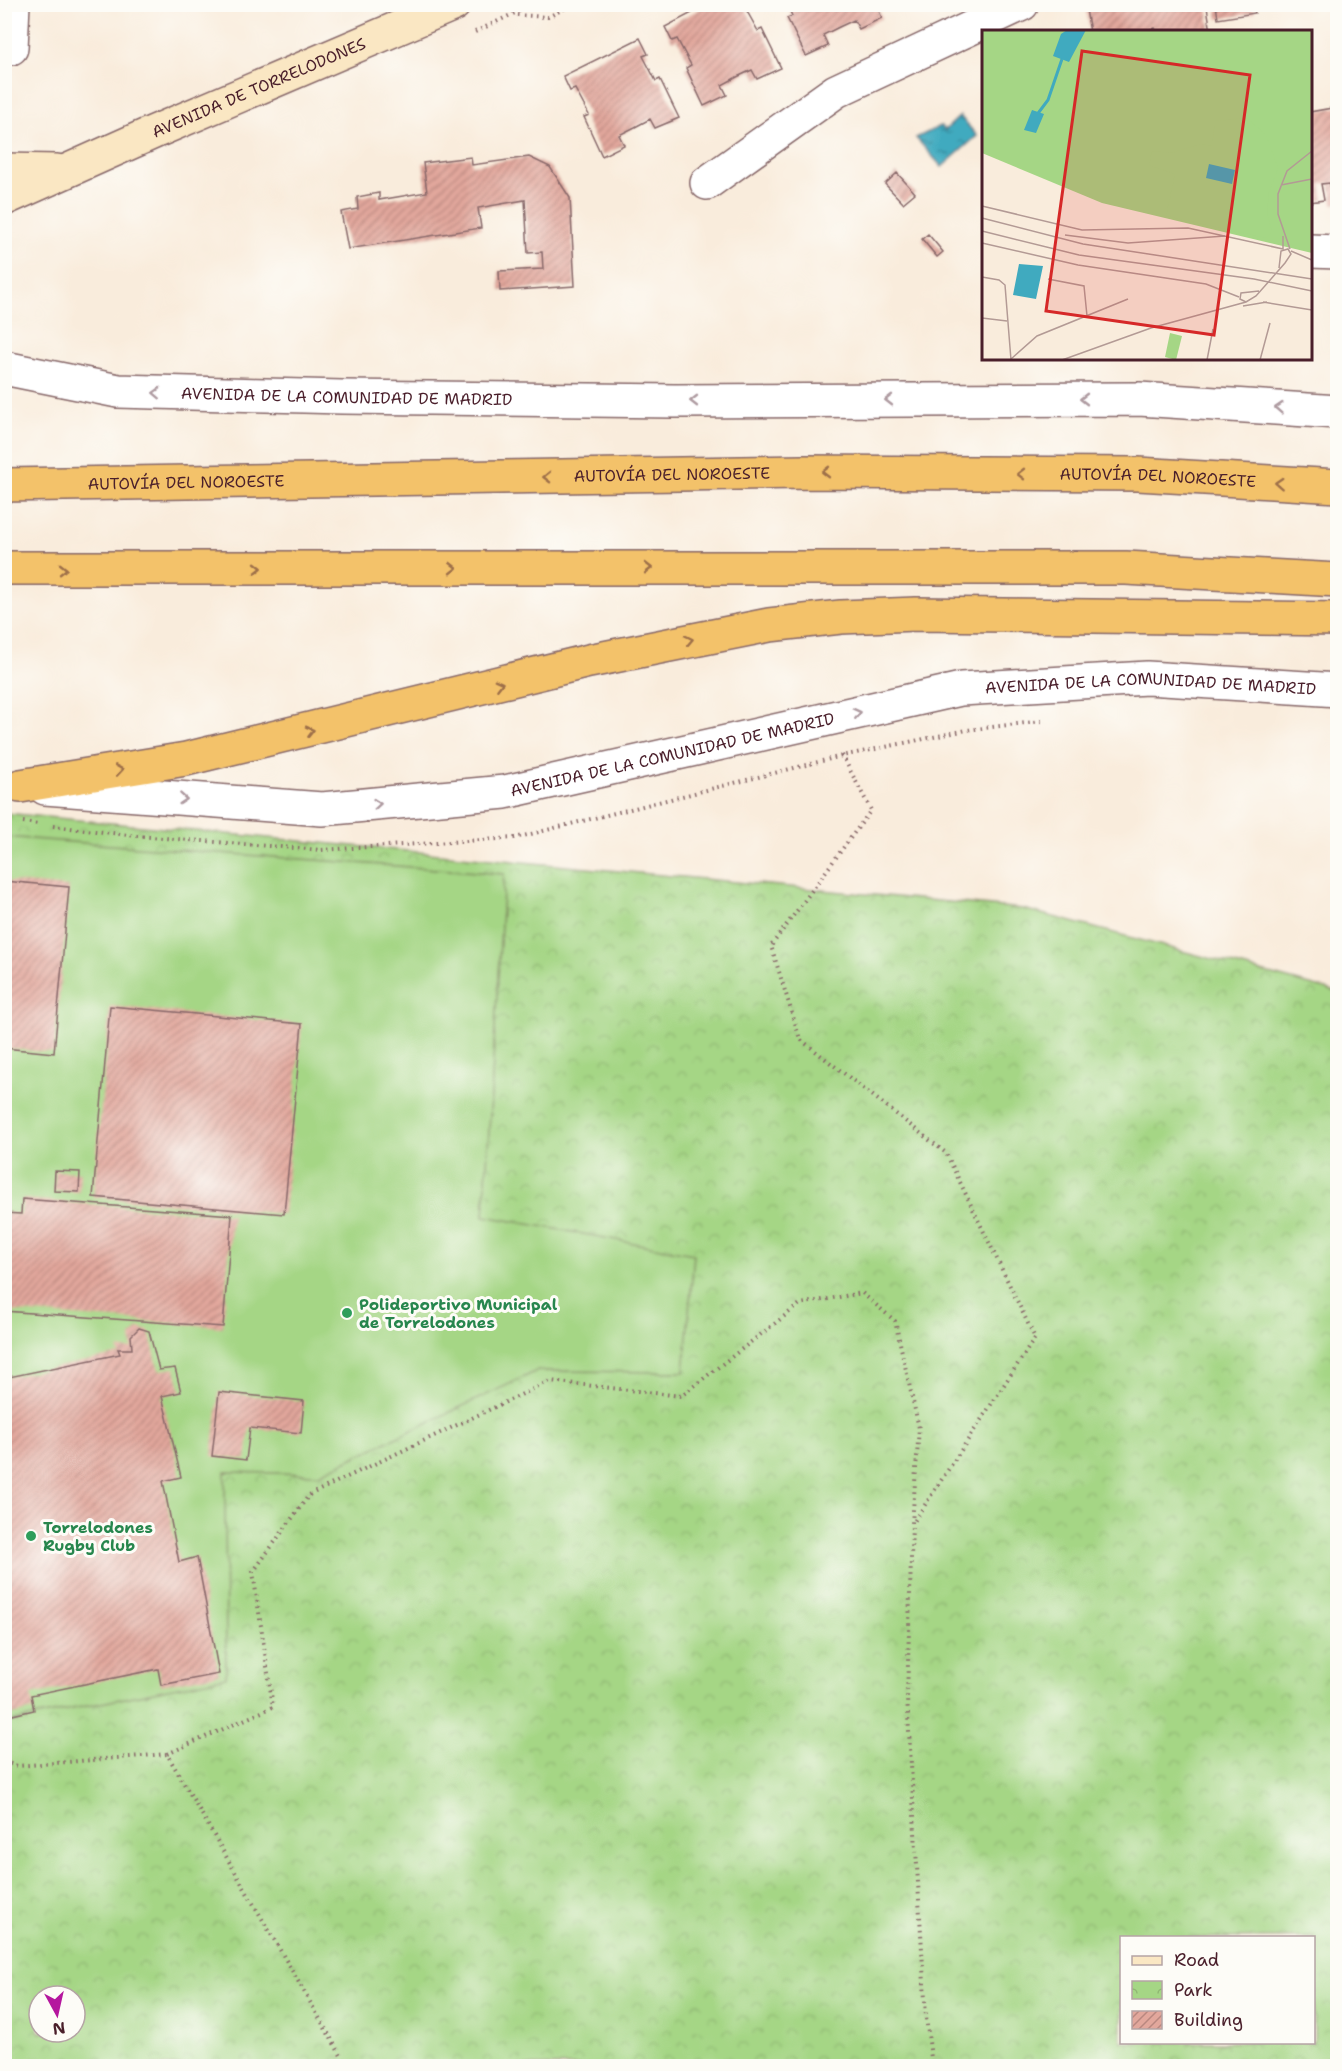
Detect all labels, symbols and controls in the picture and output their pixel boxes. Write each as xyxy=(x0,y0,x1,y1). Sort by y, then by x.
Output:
inset map xyxy=(982,30,1312,360)
street label: AVENIDA DE TORRELODONES xyxy=(148,32,369,142)
street label: AVENIDA DE LA COMUNIDAD DE MADRID xyxy=(181,382,513,410)
one-way arrow xyxy=(153,386,162,399)
one-way arrow xyxy=(1080,393,1089,405)
one-way arrow xyxy=(885,394,894,406)
one-way arrow xyxy=(690,395,699,407)
one-way arrow xyxy=(1275,402,1284,415)
street label: AUTOVÍA DEL NOROESTE xyxy=(573,462,770,486)
street label: AUTOVÍA DEL NOROESTE xyxy=(1059,463,1257,492)
one-way arrow xyxy=(822,466,831,478)
one-way arrow xyxy=(1017,467,1026,480)
street label: AUTOVÍA DEL NOROESTE xyxy=(87,470,285,494)
one-way arrow xyxy=(543,471,552,483)
one-way arrow xyxy=(1275,476,1284,489)
one-way arrow xyxy=(58,562,67,575)
one-way arrow xyxy=(253,562,262,574)
one-way arrow xyxy=(448,562,457,574)
one-way arrow xyxy=(643,562,652,574)
one-way arrow xyxy=(684,634,694,647)
street label: AVENIDA DE LA COMUNIDAD DE MADRID xyxy=(984,667,1317,699)
one-way arrow xyxy=(494,678,504,691)
street label: AVENIDA DE LA COMUNIDAD DE MADRID xyxy=(508,707,836,801)
one-way arrow xyxy=(852,707,862,720)
one-way arrow xyxy=(305,725,315,738)
one-way arrow xyxy=(114,765,124,777)
one-way arrow xyxy=(178,792,187,805)
one-way arrow xyxy=(373,798,382,811)
place label: Polideportivo Municipal de Torrelodones xyxy=(359,1294,558,1333)
marker: Polideportivo Municipal de Torrelodones xyxy=(340,1306,354,1320)
place label: Torrelodones Rugby Club xyxy=(43,1517,153,1556)
marker: Torrelodones Rugby Club xyxy=(24,1529,38,1543)
legend xyxy=(1120,1936,1315,2044)
text: Road xyxy=(1174,1948,1219,1972)
text: Park xyxy=(1174,1978,1213,2002)
north arrow xyxy=(27,1984,87,2044)
text: Building xyxy=(1174,2008,1243,2032)
text: N xyxy=(51,2017,67,2040)

